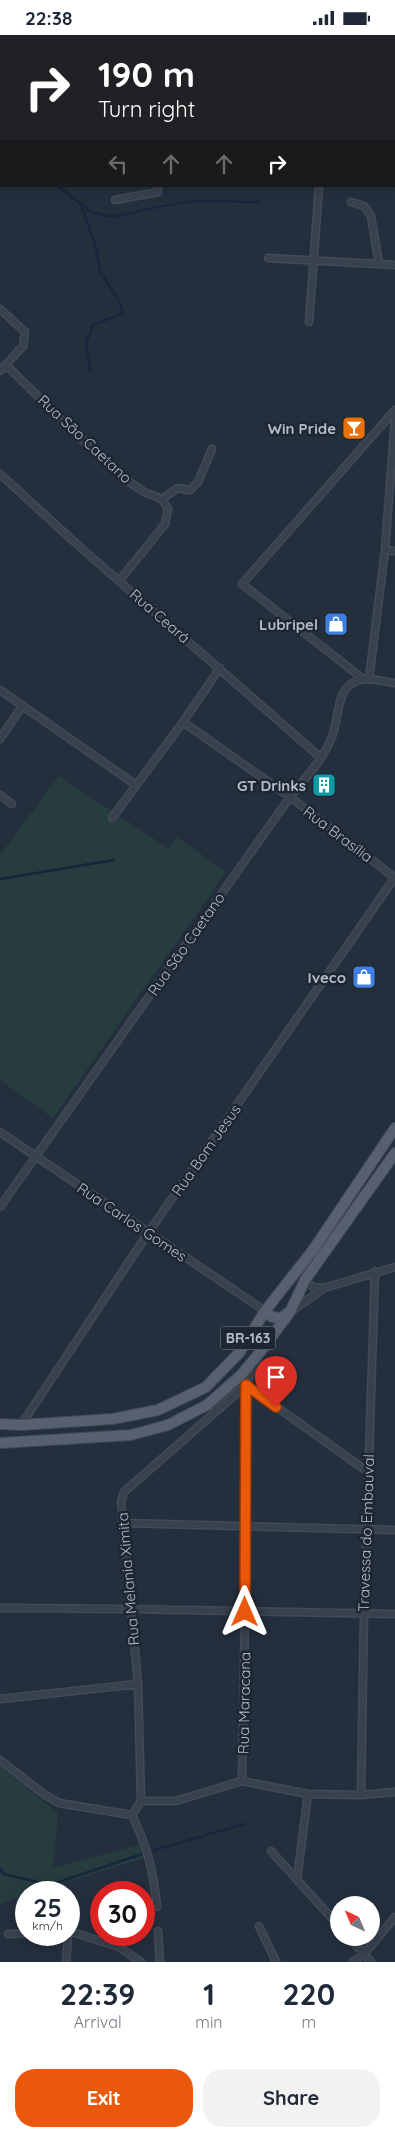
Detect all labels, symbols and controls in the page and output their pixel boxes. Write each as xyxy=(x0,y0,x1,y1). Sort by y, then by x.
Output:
text: 22:38 xyxy=(25,6,72,30)
text: 190 m xyxy=(98,52,195,96)
icon: right xyxy=(15,55,80,120)
text: Turn right xyxy=(98,95,195,123)
icon: left xyxy=(104,150,132,178)
icon: ahead xyxy=(157,150,185,178)
icon: ahead xyxy=(210,150,238,178)
icon: right xyxy=(263,150,291,178)
street label: Rua São Caetano xyxy=(34,391,136,487)
bar icon: Win Pride xyxy=(341,415,367,441)
place label: Win Pride xyxy=(268,419,336,438)
street label: Rua Ceará xyxy=(126,585,194,647)
shop icon: Lubripel xyxy=(323,611,349,637)
place label: Lubripel xyxy=(259,615,318,634)
building icon: GT Drinks xyxy=(311,772,337,798)
place label: GT Drinks xyxy=(237,776,306,795)
street label: Rua Brasília xyxy=(300,802,376,866)
street label: Rua São Caetano xyxy=(143,889,229,999)
shop icon: Iveco xyxy=(351,964,377,990)
place label: Iveco xyxy=(308,968,346,987)
street label: Rua Bom Jesus xyxy=(167,1100,245,1200)
street label: Rua Carlos Gomes xyxy=(73,1178,191,1266)
road number: BR-163 xyxy=(220,1327,276,1350)
pin xyxy=(255,1356,297,1407)
icon: arrive xyxy=(262,1363,290,1391)
street label: Travessa do Embauval xyxy=(354,1454,378,1612)
street label: Rua Melania Ximita xyxy=(113,1512,143,1646)
position arrow xyxy=(218,1585,270,1637)
street label: Rua Maracana xyxy=(234,1652,254,1754)
speed limit sign: 30 xyxy=(90,1881,155,1946)
text: 25 xyxy=(33,1892,62,1923)
north arrow xyxy=(330,1896,380,1946)
map controls xyxy=(330,1896,380,1946)
text: km/h xyxy=(32,1918,63,1933)
text: 22:39 xyxy=(60,1975,135,2013)
text: 1 xyxy=(203,1975,215,2013)
text: 220 xyxy=(283,1975,335,2013)
text: Arrival xyxy=(74,2012,122,2032)
text: min xyxy=(195,2012,223,2032)
text: m xyxy=(302,2012,316,2032)
button: Exit xyxy=(15,2069,193,2127)
button: Share xyxy=(203,2069,380,2127)

